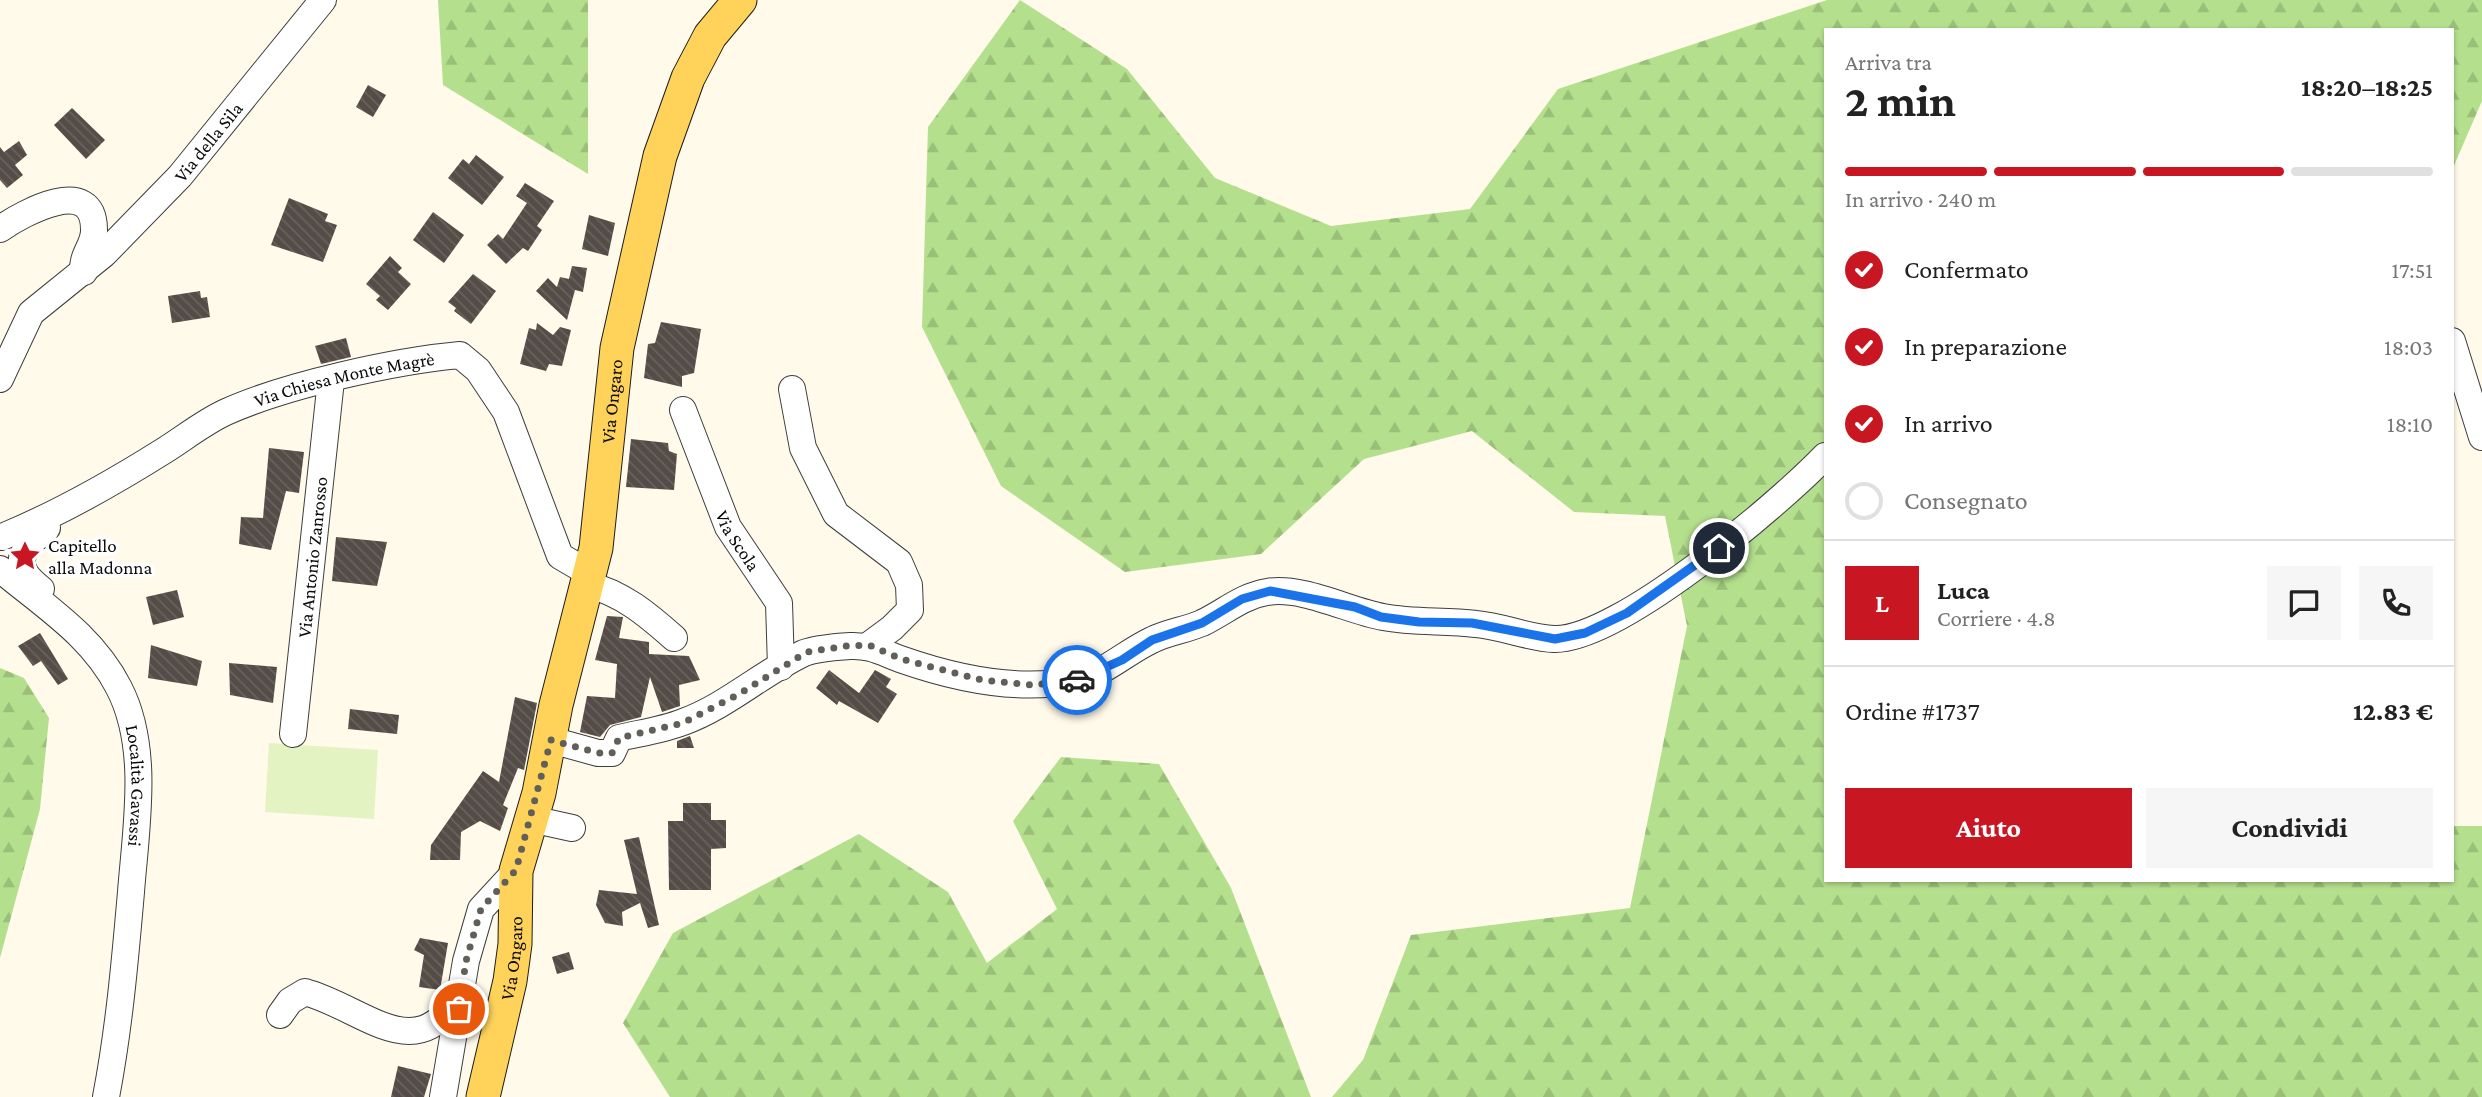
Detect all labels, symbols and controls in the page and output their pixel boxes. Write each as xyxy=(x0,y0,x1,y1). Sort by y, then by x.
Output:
text: Arriva tra xyxy=(1845,49,1932,75)
text: 18:20–18:25 xyxy=(2301,73,2433,102)
text: 2 min xyxy=(1845,75,1956,126)
street label: Via della Sila xyxy=(170,98,247,186)
text: In arrivo · 240 m xyxy=(1845,186,1996,212)
icon: check xyxy=(1845,251,1883,289)
text: Confermato xyxy=(1904,255,2029,284)
text: 17:51 xyxy=(2391,257,2433,283)
icon: check xyxy=(1845,328,1883,366)
text: In preparazione xyxy=(1904,332,2067,361)
text: 18:03 xyxy=(2384,334,2433,360)
street label: Via Chiesa Monte Magrè xyxy=(251,348,436,411)
street label: Via Ongaro xyxy=(597,358,627,444)
icon: check xyxy=(1845,405,1883,443)
text: In arrivo xyxy=(1904,409,1993,438)
text: 18:10 xyxy=(2387,411,2433,437)
street label: Via Antonio Zanrosso xyxy=(293,476,332,639)
text: Consegnato xyxy=(1904,486,2028,515)
street label: Via Scola xyxy=(712,507,765,575)
pin xyxy=(1689,518,1749,578)
icon: home xyxy=(1700,529,1738,567)
place label: Capitello alla Madonna xyxy=(48,535,153,578)
place icon: Capitello alla Madonna xyxy=(8,539,42,573)
button: chat xyxy=(2267,566,2341,640)
button: phone xyxy=(2359,566,2433,640)
text: Luca xyxy=(1937,576,1990,605)
text: L xyxy=(1875,589,1889,618)
text: Corriere · 4.8 xyxy=(1937,605,2056,631)
courier xyxy=(1042,645,1112,715)
icon: car xyxy=(1058,661,1096,699)
text: Ordine #1737 xyxy=(1845,697,1980,726)
text: 12.83 € xyxy=(2353,697,2433,726)
street label: Località Gavassi xyxy=(122,723,149,847)
button: Aiuto xyxy=(1845,788,2132,868)
button: Condividi xyxy=(2146,788,2433,868)
street label: Via Ongaro xyxy=(496,916,526,1002)
pin xyxy=(429,979,489,1039)
icon: bag xyxy=(440,990,478,1028)

